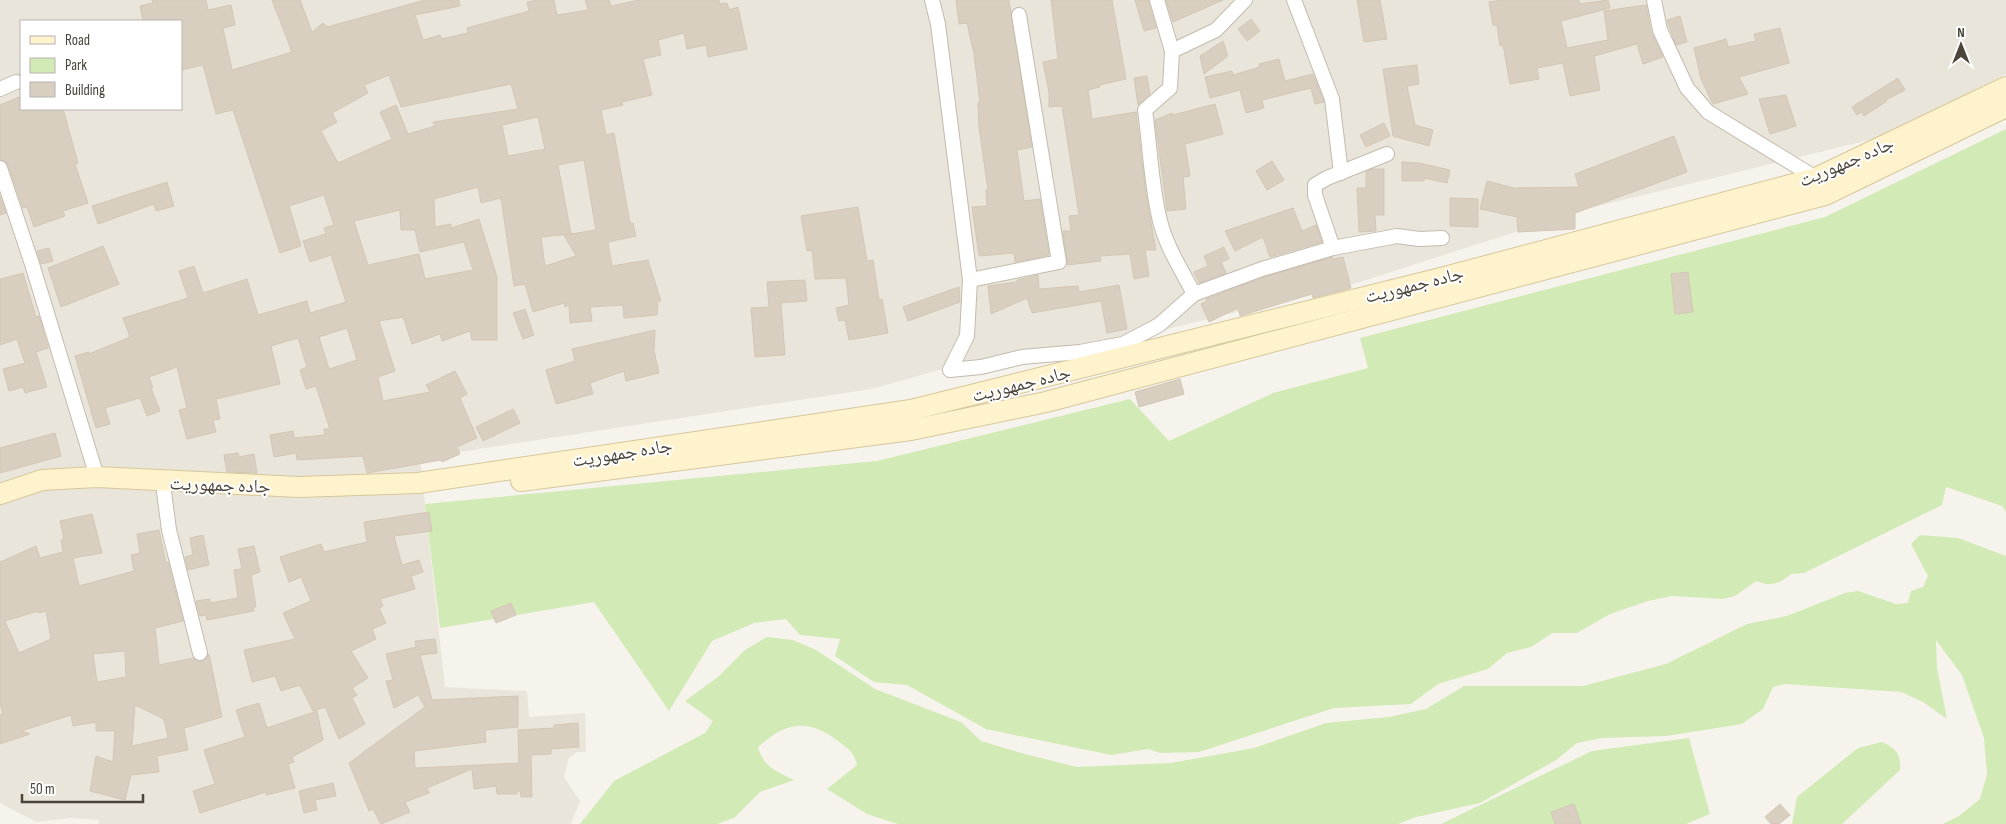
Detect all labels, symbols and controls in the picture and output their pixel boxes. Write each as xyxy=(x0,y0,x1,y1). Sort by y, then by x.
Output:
legend xyxy=(20,20,182,110)
north arrow xyxy=(1936,20,1986,70)
text: N xyxy=(1957,24,1965,41)
text: Road xyxy=(65,31,90,50)
text: Park xyxy=(65,56,87,75)
text: Building xyxy=(65,81,105,100)
street label: جاده جمهوریت xyxy=(1796,132,1898,193)
street label: جاده جمهوریت xyxy=(1363,262,1466,309)
street label: جاده جمهوریت xyxy=(970,361,1073,408)
street label: جاده جمهوریت xyxy=(571,434,674,473)
street label: جاده جمهوریت xyxy=(169,472,271,499)
scale bar xyxy=(22,772,144,804)
text: 50 m xyxy=(30,780,55,799)

